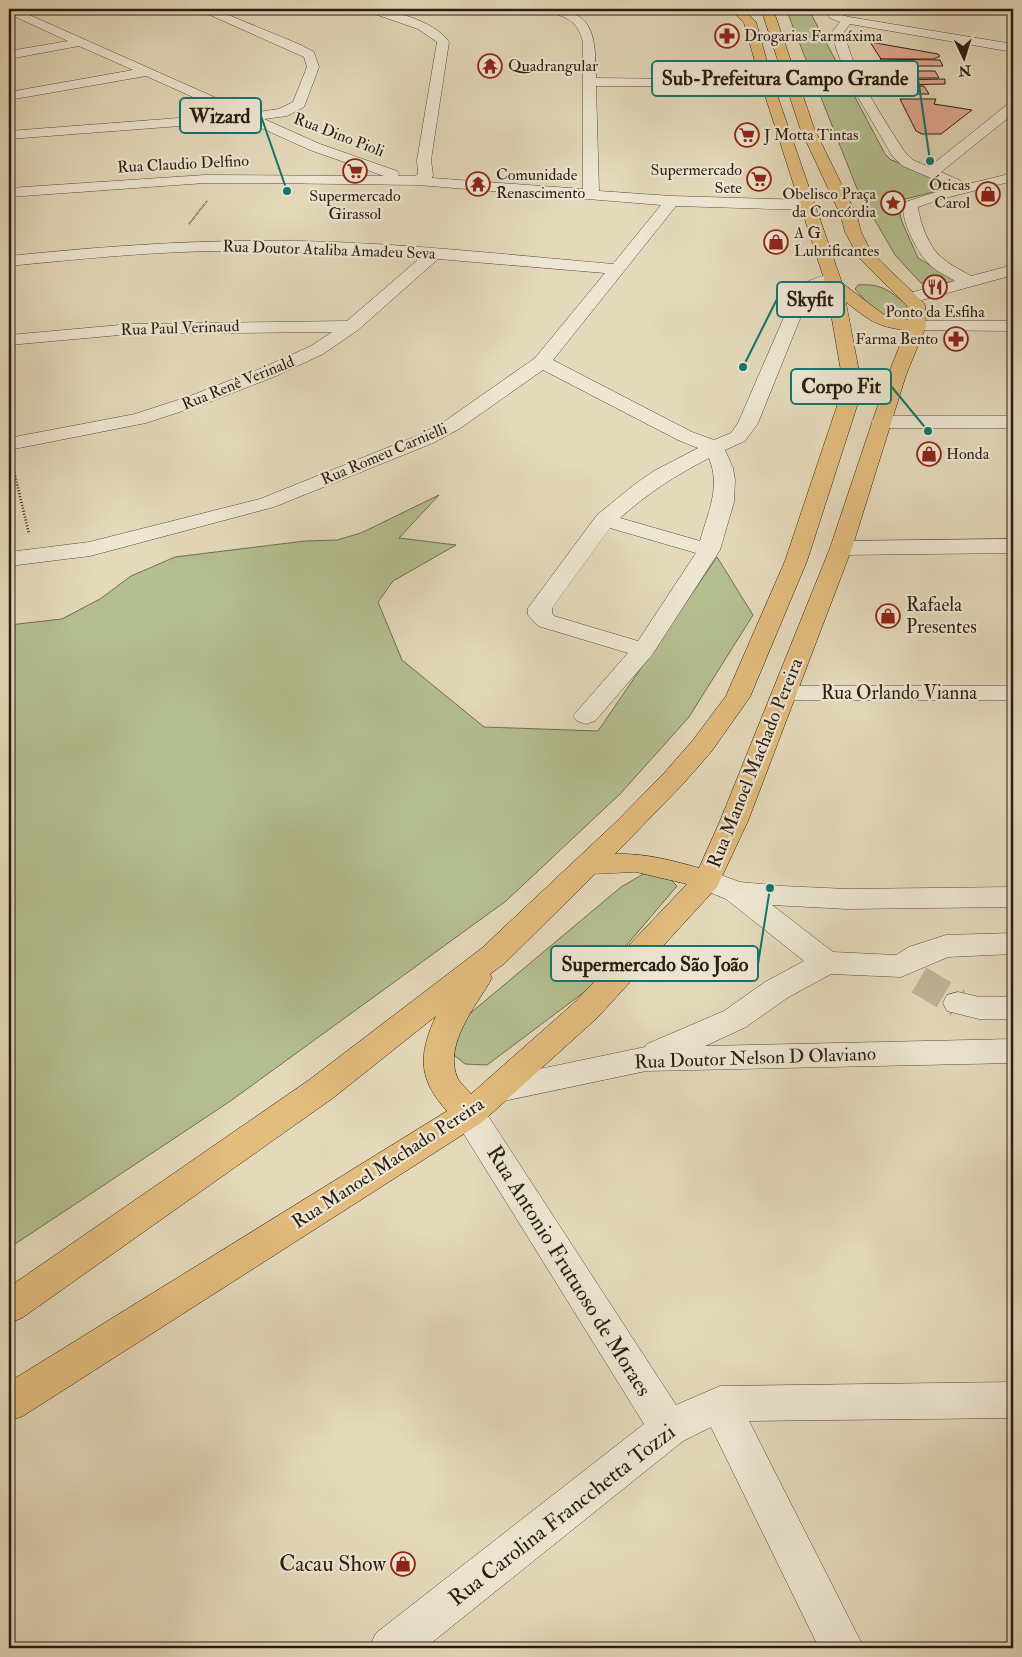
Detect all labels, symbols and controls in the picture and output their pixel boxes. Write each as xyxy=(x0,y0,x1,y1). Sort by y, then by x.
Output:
pharmacy icon: Drogarias Farmáxima xyxy=(714,23,740,49)
place label: Drogarias Farmáxima xyxy=(744,26,883,46)
north arrow xyxy=(940,32,990,82)
temple icon: Quadrangular xyxy=(477,53,503,79)
place label: Quadrangular xyxy=(508,56,598,76)
callout: Sub-Prefeitura Campo Grande xyxy=(652,61,918,96)
text: N xyxy=(958,61,973,79)
text: Sub-Prefeitura Campo Grande xyxy=(662,66,909,92)
callout: Wizard xyxy=(180,98,261,133)
text: Wizard xyxy=(189,104,251,129)
street label: Rua Dino Pioli xyxy=(291,109,387,161)
supermarket icon: J Motta Tintas xyxy=(734,122,760,148)
place label: J Motta Tintas xyxy=(763,125,858,146)
street label: Rua Claudio Delfino xyxy=(117,151,250,177)
supermarket icon: Supermercado Girassol xyxy=(342,158,368,184)
place label: Supermercado Sete xyxy=(651,160,742,198)
place label: Comunidade Renascimento xyxy=(496,165,585,203)
supermarket icon: Supermercado Sete xyxy=(746,166,772,192)
temple icon: Comunidade Renascimento xyxy=(465,171,491,197)
place label: Óticas Carol xyxy=(929,174,970,213)
shop icon: Óticas Carol xyxy=(975,181,1001,207)
place label: Obelisco Praça da Concórdia xyxy=(782,184,876,222)
place label: Supermercado Girassol xyxy=(309,186,401,224)
place icon: Obelisco Praça da Concórdia xyxy=(880,190,906,216)
place label: A G Lubrificantes xyxy=(793,223,879,261)
shop icon: A G Lubrificantes xyxy=(763,229,789,255)
street label: Rua Doutor Ataliba Amadeu Seva xyxy=(222,236,436,264)
restaurant icon: Ponto da Esfiha xyxy=(922,274,948,300)
callout: Skyfit xyxy=(777,282,844,317)
text: Skyfit xyxy=(787,287,834,313)
place label: Ponto da Esfiha xyxy=(885,302,985,322)
street label: Rua Paul Verinaud xyxy=(120,316,240,340)
pharmacy icon: Farma Bento xyxy=(943,326,969,352)
place label: Farma Bento xyxy=(855,329,938,349)
street label: Rua Renê Verinald xyxy=(179,351,297,415)
callout: Corpo Fit xyxy=(791,369,891,404)
text: Corpo Fit xyxy=(801,374,881,400)
street label: Rua Romeu Carnielli xyxy=(318,418,450,490)
shop icon: Honda xyxy=(916,441,942,467)
place label: Honda xyxy=(946,444,990,464)
place label: Rafaela Presentes xyxy=(906,593,977,639)
shop icon: Rafaela Presentes xyxy=(875,603,901,629)
street label: Rua Manoel Machado Pereira xyxy=(702,654,808,871)
street label: Rua Orlando Vianna xyxy=(821,681,977,705)
callout: Supermercado São João xyxy=(551,946,758,981)
text: Supermercado São João xyxy=(562,952,749,978)
street label: Rua Doutor Nelson D Olaviano xyxy=(634,1042,876,1074)
street label: Rua Manoel Machado Pereira xyxy=(287,1092,489,1234)
street label: Rua Antonio Frutuoso de Moraes xyxy=(480,1140,658,1402)
street label: Rua Carolina Francchetta Tozzi xyxy=(443,1418,681,1612)
place label: Cacau Show xyxy=(279,1550,386,1578)
shop icon: Cacau Show xyxy=(390,1551,416,1577)

